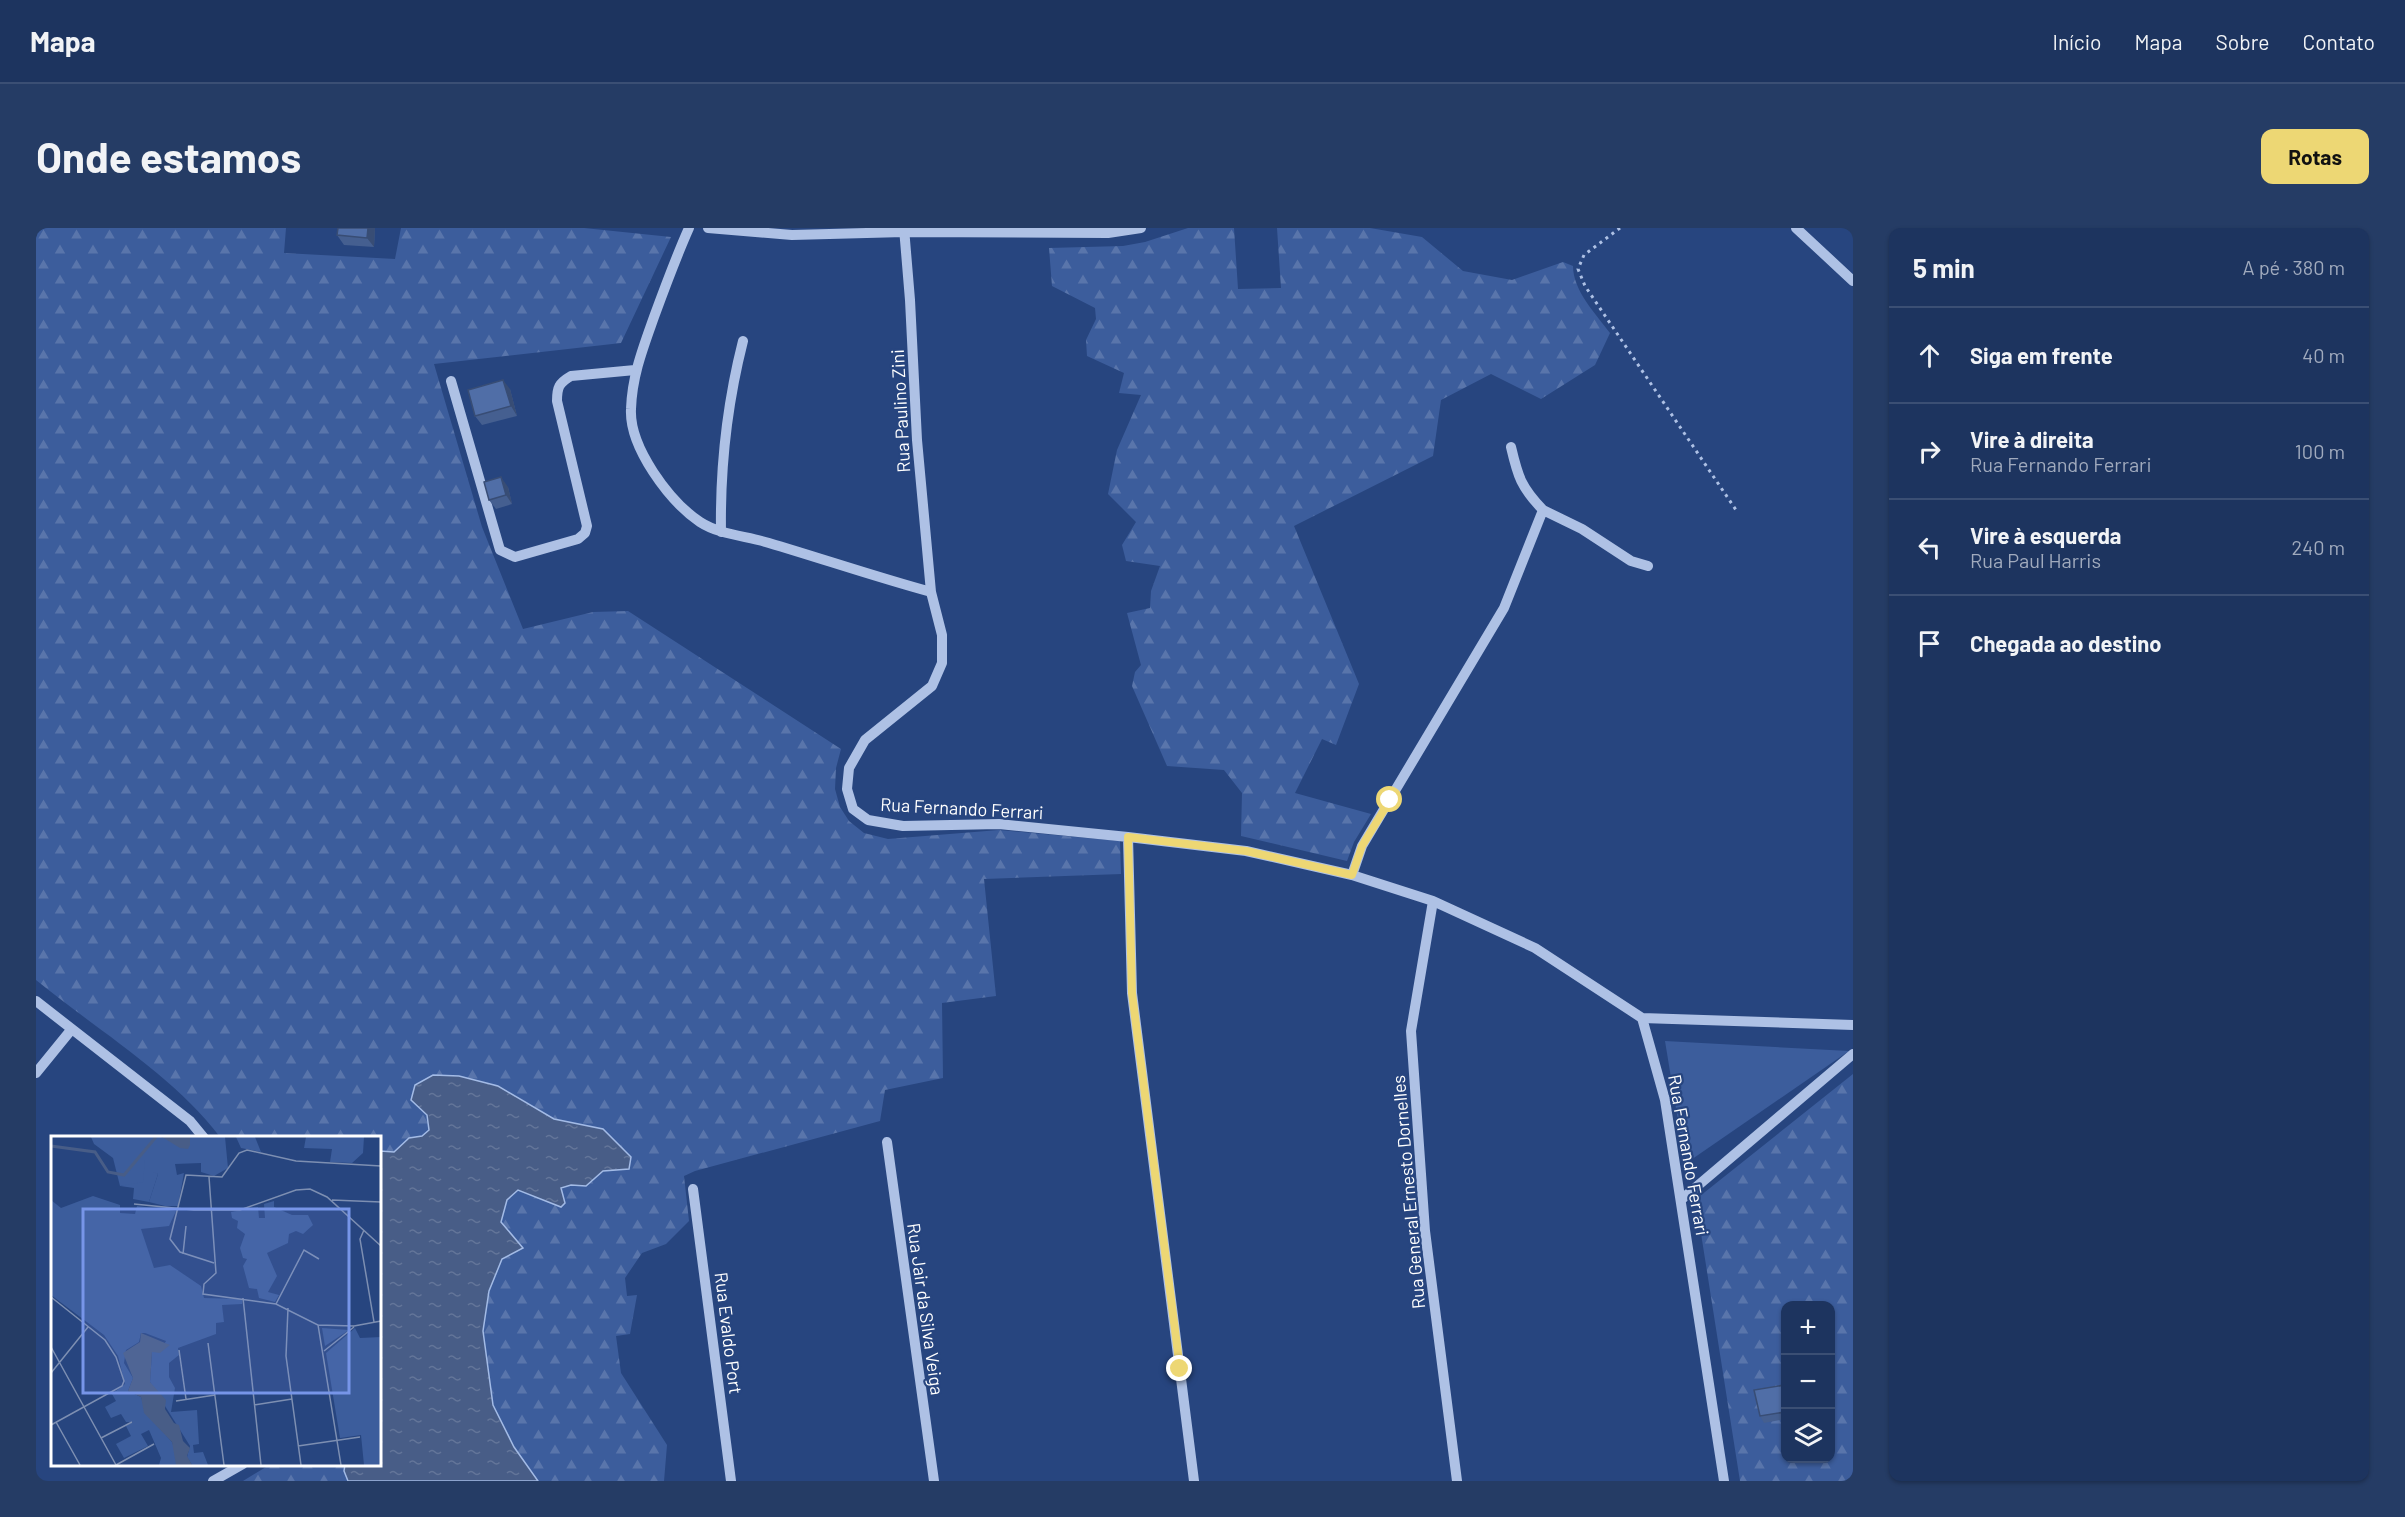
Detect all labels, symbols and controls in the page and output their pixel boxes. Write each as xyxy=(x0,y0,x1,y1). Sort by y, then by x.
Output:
text: Mapa xyxy=(30,24,96,58)
text: Início xyxy=(2053,29,2101,54)
text: Mapa xyxy=(2134,29,2183,54)
text: Sobre xyxy=(2216,29,2269,54)
text: Contato xyxy=(2302,29,2375,54)
button: Rotas xyxy=(2261,129,2369,184)
text: Onde estamos xyxy=(36,131,301,181)
text: 5 min xyxy=(1913,252,1975,283)
text: A pé · 380 m xyxy=(2243,255,2345,279)
icon: ahead xyxy=(1913,339,1946,372)
text: Siga em frente xyxy=(1970,342,2113,368)
text: 40 m xyxy=(2302,343,2345,367)
street label: Rua Paulino Zini xyxy=(886,349,914,473)
text: Vire à direita xyxy=(1970,426,2094,452)
icon: right xyxy=(1913,435,1946,468)
text: 100 m xyxy=(2295,439,2345,463)
text: Rua Fernando Ferrari xyxy=(1970,452,2151,476)
text: Vire à esquerda xyxy=(1970,522,2121,548)
icon: left xyxy=(1913,531,1946,564)
text: 240 m xyxy=(2291,535,2345,559)
text: Rua Paul Harris xyxy=(1970,548,2101,572)
icon: arrive xyxy=(1913,627,1946,660)
text: Chegada ao destino xyxy=(1970,630,2161,656)
route start xyxy=(1376,786,1402,812)
street label: Rua Fernando Ferrari xyxy=(880,793,1044,823)
street label: Rua Fernando Ferrari xyxy=(1664,1073,1714,1237)
street label: Rua General Ernesto Dornelles xyxy=(1387,1074,1429,1310)
inset map xyxy=(51,1136,381,1466)
street label: Rua Jair da Silva Veiga xyxy=(903,1222,949,1396)
street label: Rua Evaldo Port xyxy=(711,1271,747,1395)
map controls xyxy=(1781,1301,1835,1463)
button: + xyxy=(1781,1301,1835,1355)
route end xyxy=(1166,1355,1192,1381)
button: − xyxy=(1781,1355,1835,1409)
button: layers xyxy=(1781,1409,1835,1463)

